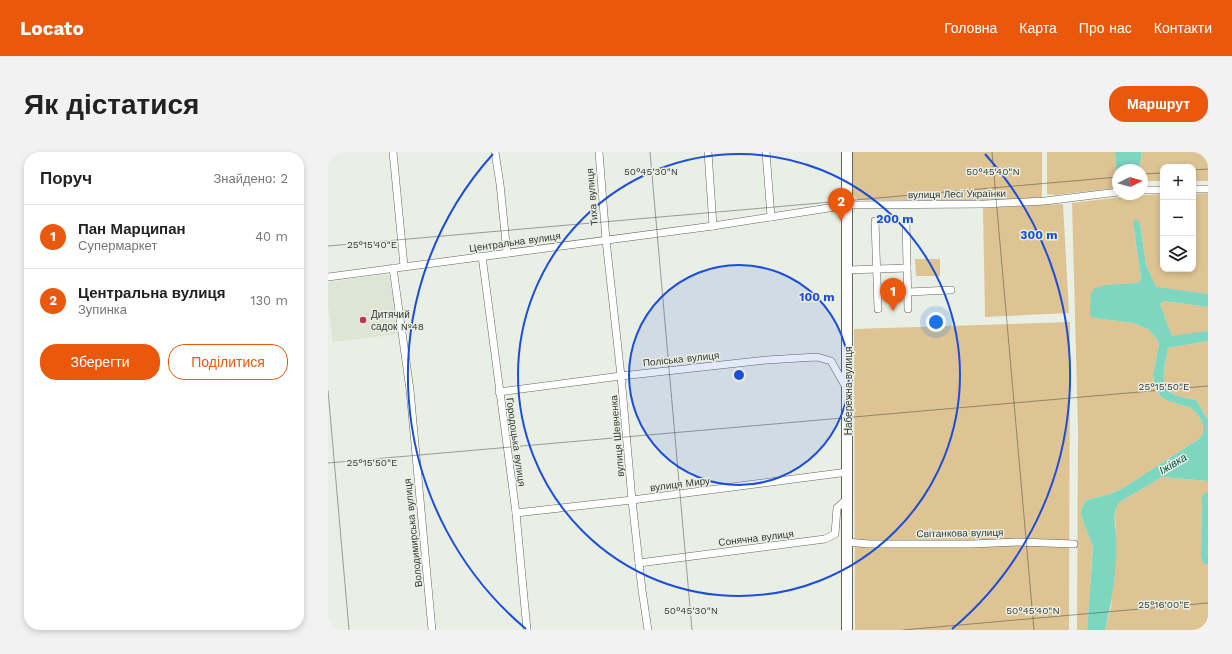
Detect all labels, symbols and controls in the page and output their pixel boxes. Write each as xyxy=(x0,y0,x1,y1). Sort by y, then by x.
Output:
text: Locato xyxy=(20,17,84,40)
text: Головна xyxy=(944,20,997,36)
text: Карта xyxy=(1019,20,1057,36)
text: Про нас xyxy=(1079,20,1132,36)
text: Контакти xyxy=(1154,20,1212,36)
button: Маршрут xyxy=(1109,86,1208,122)
text: Як дістатися xyxy=(24,88,199,121)
north arrow xyxy=(1112,164,1148,200)
map controls xyxy=(1160,164,1196,272)
button: + xyxy=(1160,164,1196,200)
text: 50°45'30"N xyxy=(624,166,678,177)
text: 50°45'40"N xyxy=(966,166,1020,177)
text: Поруч xyxy=(40,168,92,188)
street label: Тиха вулиця xyxy=(584,168,600,226)
text: Знайдено: 2 xyxy=(213,171,288,186)
pin: 2 xyxy=(828,188,854,221)
street label: вулиця Лесі Українки xyxy=(908,188,1006,200)
button: − xyxy=(1160,200,1196,236)
text: 200 m xyxy=(876,212,914,226)
text: Пан Марципан xyxy=(78,220,186,238)
text: 300 m xyxy=(1020,228,1058,242)
text: 1 xyxy=(50,229,56,244)
text: 40 m xyxy=(255,229,288,244)
street label: Центральна вулиця xyxy=(469,230,561,254)
button: layers xyxy=(1160,236,1196,272)
text: Супермаркет xyxy=(78,238,157,253)
text: 25°15'40"E xyxy=(347,239,397,250)
pin: 1 xyxy=(880,278,906,311)
text: Центральна вулиця xyxy=(78,284,226,302)
text: 100 m xyxy=(799,290,835,304)
text: 2 xyxy=(49,293,57,308)
text: 130 m xyxy=(250,293,288,308)
text: Зупинка xyxy=(78,302,127,317)
place label: Дитячий садок №48 xyxy=(371,309,424,332)
your location xyxy=(926,312,946,332)
marker: Дитячий садок №48 xyxy=(358,315,368,325)
button: Зберегти xyxy=(40,344,160,380)
button: Поділитися xyxy=(168,344,288,380)
street label: Набережна вулиця xyxy=(843,347,854,435)
street label: Поліська вулиця xyxy=(642,350,720,368)
centre of rings xyxy=(732,368,746,382)
text: 25°15'50"E xyxy=(1139,381,1189,392)
street label: вулиця Шевченка xyxy=(608,394,626,477)
street label: Городоцька вулиця xyxy=(504,397,528,487)
water label: Іжівка xyxy=(1157,451,1189,477)
text: 25°15'50"E xyxy=(347,457,397,468)
street label: вулиця Миру xyxy=(649,475,711,493)
street label: Володимирська вулиця xyxy=(402,478,424,588)
street label: Світанкова вулиця xyxy=(916,527,1004,539)
street label: Сонячна вулиця xyxy=(718,528,794,548)
text: 25°16'00"E xyxy=(1138,599,1190,610)
text: 50°45'30"N xyxy=(664,605,718,616)
text: 50°45'40"N xyxy=(1006,605,1060,616)

